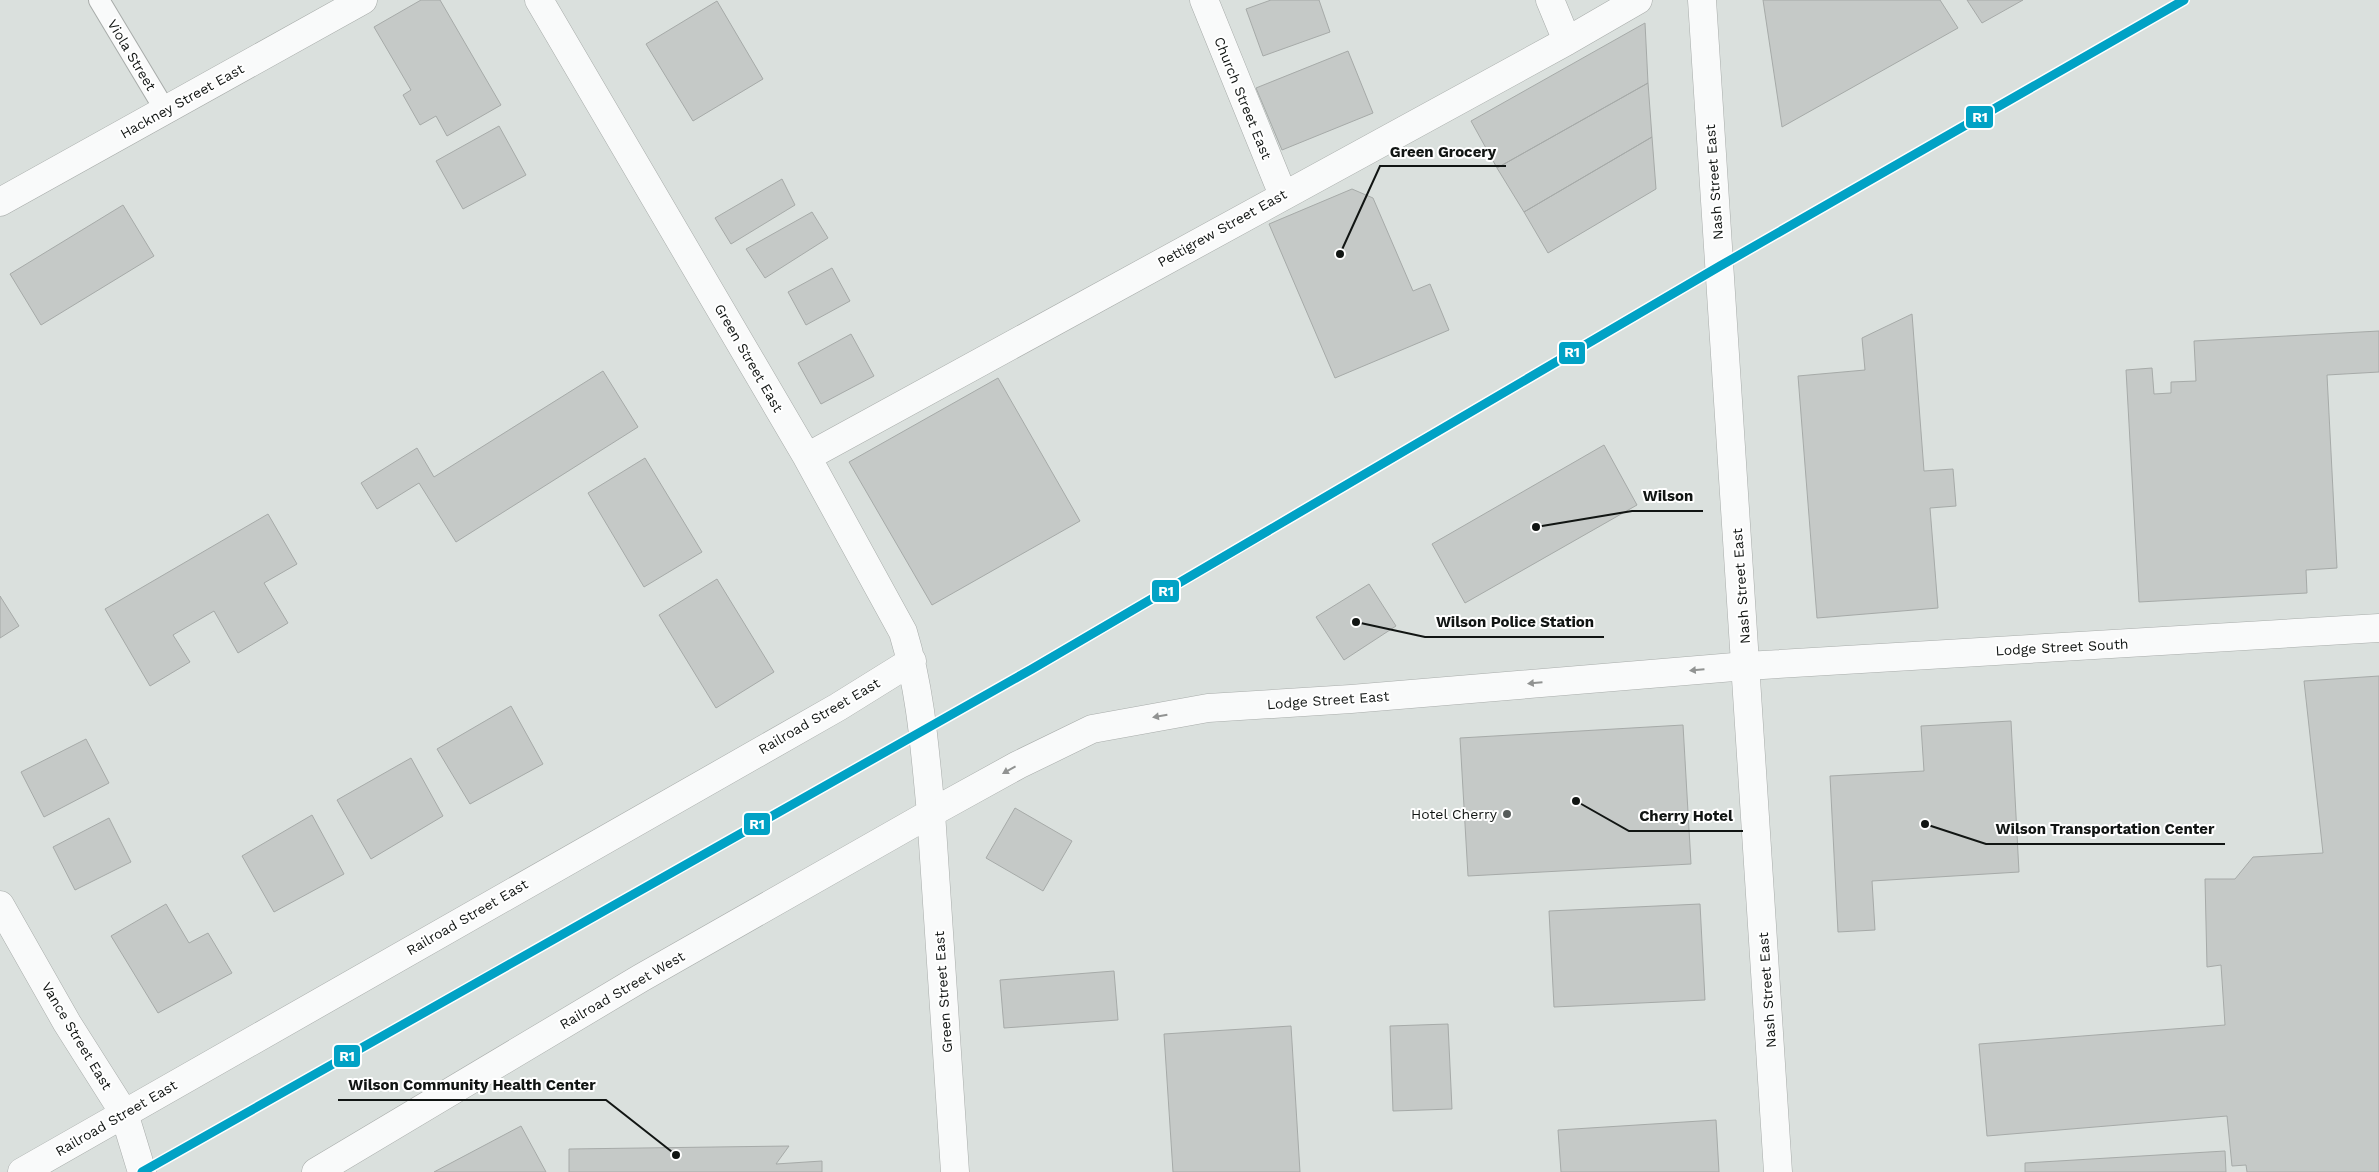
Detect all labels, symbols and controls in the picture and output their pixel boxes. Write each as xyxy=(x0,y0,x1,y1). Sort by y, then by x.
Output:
street label: Viola Street xyxy=(105,17,160,94)
street label: Church Street East xyxy=(1211,34,1275,162)
street label: Hackney Street East xyxy=(117,60,247,142)
line badge: R1 xyxy=(1965,105,1994,129)
text: R1 xyxy=(1972,109,1988,125)
street label: Nash Street East xyxy=(1702,123,1726,240)
callout: Green Grocery xyxy=(1380,136,1506,166)
text: Green Grocery xyxy=(1390,143,1497,161)
street label: Pettigrew Street East xyxy=(1155,186,1289,270)
street label: Green Street East xyxy=(712,301,787,415)
line badge: R1 xyxy=(1558,341,1586,365)
text: R1 xyxy=(1564,344,1580,360)
callout: Wilson xyxy=(1632,481,1703,511)
text: Wilson xyxy=(1643,487,1693,505)
street label: Nash Street East xyxy=(1729,527,1753,644)
line badge: R1 xyxy=(1151,579,1180,603)
text: R1 xyxy=(1158,583,1174,599)
callout: Wilson Police Station xyxy=(1425,607,1604,637)
text: Wilson Police Station xyxy=(1436,613,1594,631)
street label: Lodge Street South xyxy=(1995,636,2129,658)
one-way arrow xyxy=(1689,666,1705,674)
street label: Railroad Street East xyxy=(755,675,883,757)
one-way arrow xyxy=(1527,680,1543,688)
street label: Lodge Street East xyxy=(1266,688,1390,712)
one-way arrow xyxy=(1152,713,1168,721)
one-way arrow xyxy=(1001,766,1016,774)
callout: Cherry Hotel xyxy=(1629,801,1743,831)
place label: Hotel Cherry xyxy=(1411,806,1498,822)
text: Cherry Hotel xyxy=(1639,807,1733,825)
marker: Hotel Cherry xyxy=(1501,808,1513,820)
line badge: R1 xyxy=(743,812,771,836)
callout: Wilson Transportation Center xyxy=(1986,814,2225,844)
text: R1 xyxy=(749,816,765,832)
text: Wilson Transportation Center xyxy=(1996,820,2215,838)
street label: Railroad Street East xyxy=(403,876,531,958)
street label: Green Street East xyxy=(931,930,955,1054)
street label: Nash Street East xyxy=(1755,931,1779,1048)
street label: Railroad Street West xyxy=(557,948,687,1032)
street label: Vance Street East xyxy=(39,979,115,1093)
line badge: R1 xyxy=(333,1044,361,1068)
text: R1 xyxy=(339,1048,355,1064)
callout: Wilson Community Health Center xyxy=(338,1070,606,1100)
text: Wilson Community Health Center xyxy=(348,1076,596,1094)
street label: Railroad Street East xyxy=(52,1077,180,1159)

